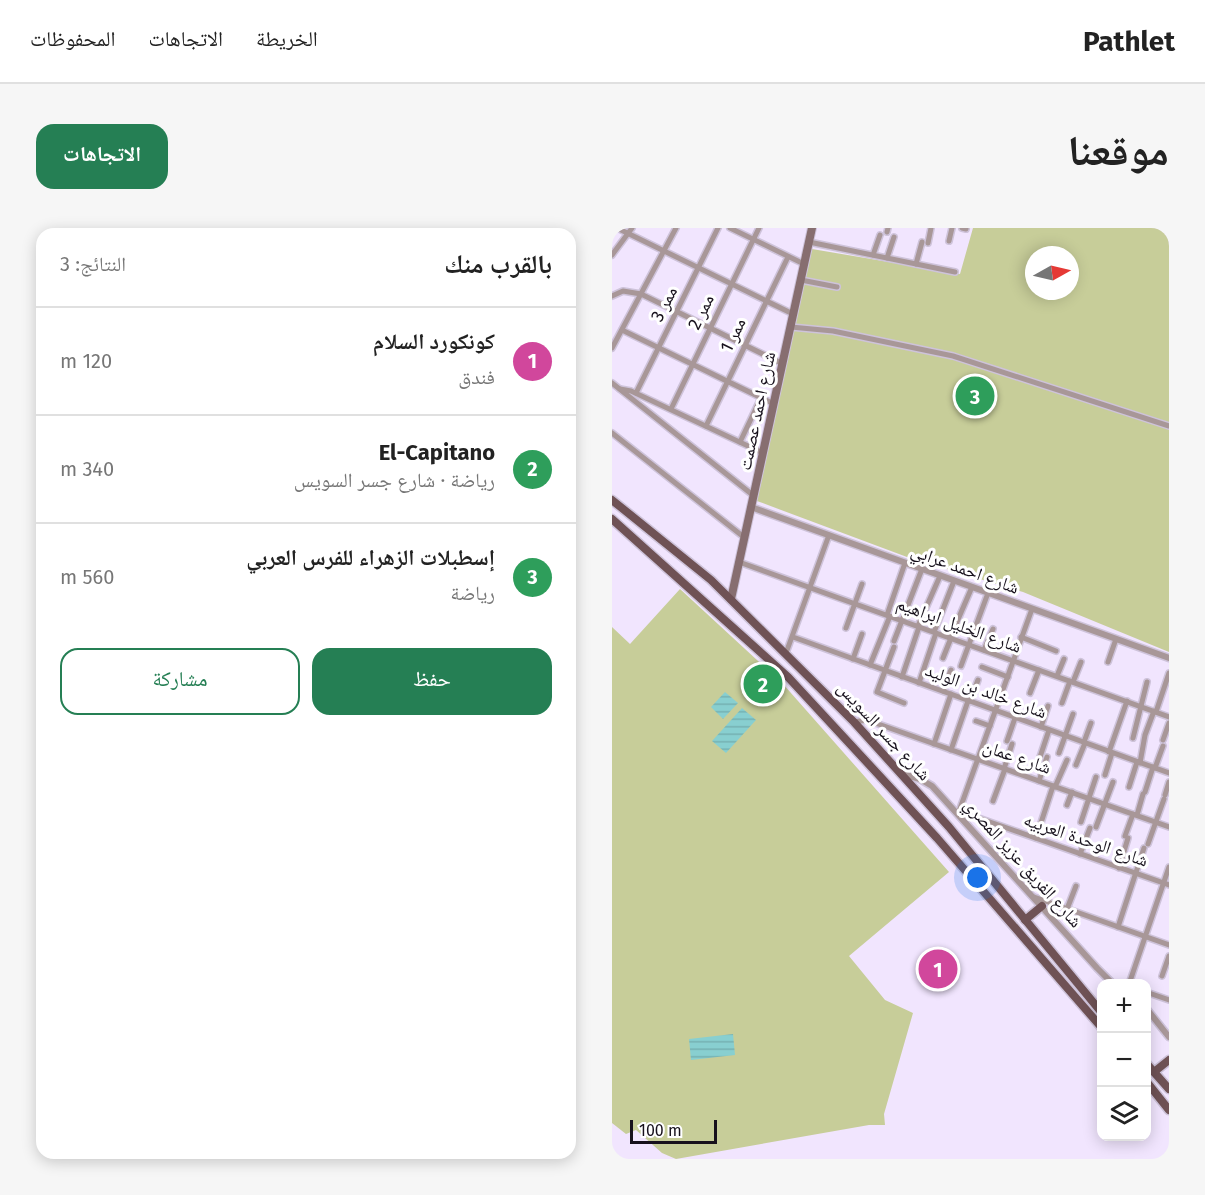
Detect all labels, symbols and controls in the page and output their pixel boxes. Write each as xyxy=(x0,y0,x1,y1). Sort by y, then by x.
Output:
text: Pathlet xyxy=(1083,25,1175,58)
text: المحفوظات xyxy=(30,26,115,52)
text: الاتجاهات xyxy=(148,26,223,52)
text: الخريطة xyxy=(256,26,318,52)
button: الاتجاهات xyxy=(36,124,168,189)
text: موقعنا xyxy=(1068,126,1169,176)
north arrow xyxy=(1025,246,1079,300)
text: بالقرب منك xyxy=(444,249,552,280)
text: النتائج: 3 xyxy=(60,252,126,276)
street label: ممر 3 xyxy=(646,283,682,325)
street label: ممر 2 xyxy=(683,291,719,333)
street label: ممر 1 xyxy=(715,314,751,356)
text: كونكورد السلام xyxy=(373,328,495,355)
text: 120 m xyxy=(60,349,112,373)
text: 1 xyxy=(528,349,537,373)
street label: شارع احمد عصمت xyxy=(734,350,780,472)
text: فندق xyxy=(458,365,495,389)
pin: 3 xyxy=(956,374,994,418)
text: El-Capitano xyxy=(379,439,495,466)
text: 340 m xyxy=(60,457,114,481)
text: 2 xyxy=(527,457,538,481)
text: رياضة · شارع جسر السويس xyxy=(294,468,495,492)
street label: شارع احمد عرابي xyxy=(907,539,1022,602)
text: إسطبلات الزهراء للفرس العربي xyxy=(246,544,495,571)
text: 560 m xyxy=(60,565,114,589)
text: 3 xyxy=(527,565,538,589)
text: رياضة xyxy=(451,581,495,605)
street label: شارع الخليل ابراهيم xyxy=(893,592,1024,659)
button: مشاركة xyxy=(60,648,300,715)
button: حفظ xyxy=(312,648,552,715)
street label: شارع خالد بن الوليد xyxy=(922,659,1050,723)
pin: 2 xyxy=(744,662,782,706)
street label: شارع جسر السويس xyxy=(833,677,935,785)
street label: شارع عمان xyxy=(980,735,1054,779)
street label: شارع الفريق عزيز المصري xyxy=(957,794,1087,935)
street label: شارع الوحدة العربيه xyxy=(1021,808,1151,872)
your location xyxy=(963,863,992,892)
pin: 1 xyxy=(918,946,958,992)
map controls xyxy=(1097,979,1151,1141)
button: + xyxy=(1097,979,1151,1033)
button: − xyxy=(1097,1033,1151,1087)
button: layers xyxy=(1097,1087,1151,1141)
scale bar xyxy=(630,1117,717,1144)
text: 100 m xyxy=(639,1121,682,1140)

